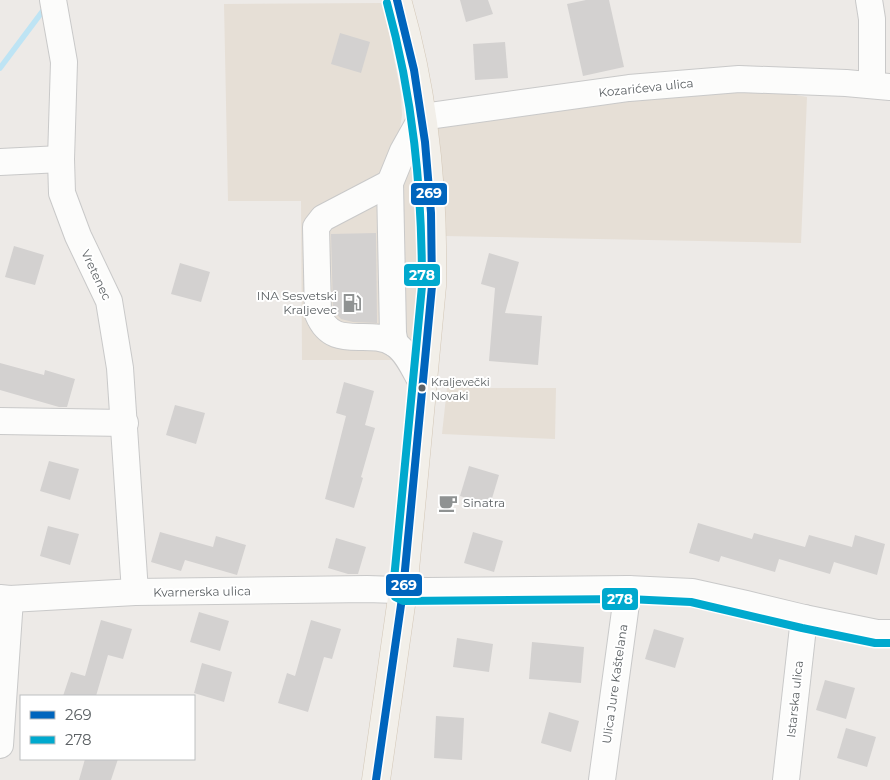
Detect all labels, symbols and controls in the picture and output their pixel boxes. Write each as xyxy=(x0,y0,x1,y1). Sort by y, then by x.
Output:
street label: Kozarićeva ulica xyxy=(598,75,694,100)
line badge: 269 xyxy=(410,182,448,206)
text: 269 xyxy=(416,184,442,202)
street label: Vretenec xyxy=(78,247,115,303)
line badge: 278 xyxy=(403,263,441,287)
text: 278 xyxy=(409,266,435,284)
place label: INA Sesvetski Kraljevec xyxy=(257,288,337,317)
fuel station icon: INA Sesvetski Kraljevec xyxy=(341,292,363,314)
place label: Kraljevečki Novaki xyxy=(431,375,490,403)
marker: Kraljevečki Novaki xyxy=(417,383,427,393)
cafe icon: Sinatra xyxy=(437,492,459,514)
place label: Sinatra xyxy=(463,495,505,510)
line badge: 269 xyxy=(385,573,423,597)
text: 269 xyxy=(391,576,417,594)
street label: Kvarnerska ulica xyxy=(153,583,251,600)
line badge: 278 xyxy=(601,587,639,611)
text: 278 xyxy=(607,590,633,608)
street label: Ulica Jure Kaštelana xyxy=(599,623,630,745)
street label: Istarska ulica xyxy=(783,660,806,738)
legend xyxy=(20,695,195,760)
text: 269 xyxy=(65,705,92,724)
text: 278 xyxy=(65,730,92,749)

